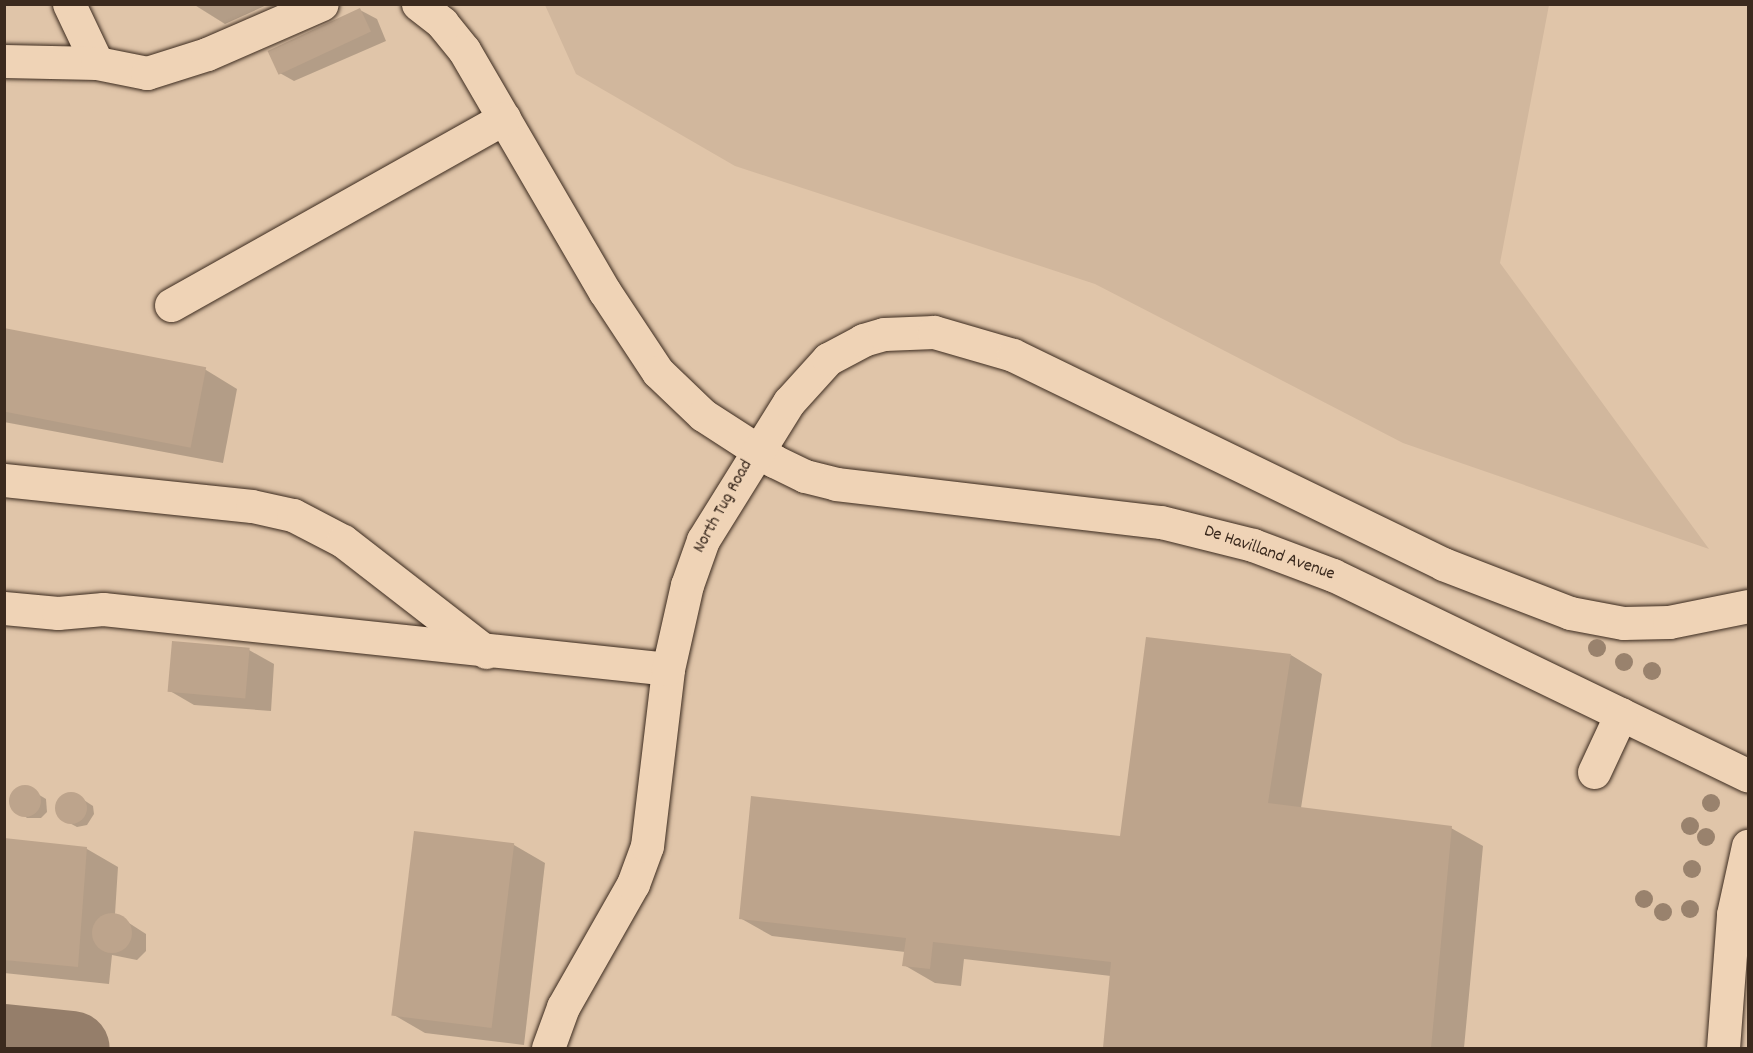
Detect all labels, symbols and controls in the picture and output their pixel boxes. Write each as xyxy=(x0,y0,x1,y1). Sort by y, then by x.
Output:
street label: North Tug Road xyxy=(690,457,758,557)
street label: De Havilland Avenue xyxy=(1201,521,1337,587)

